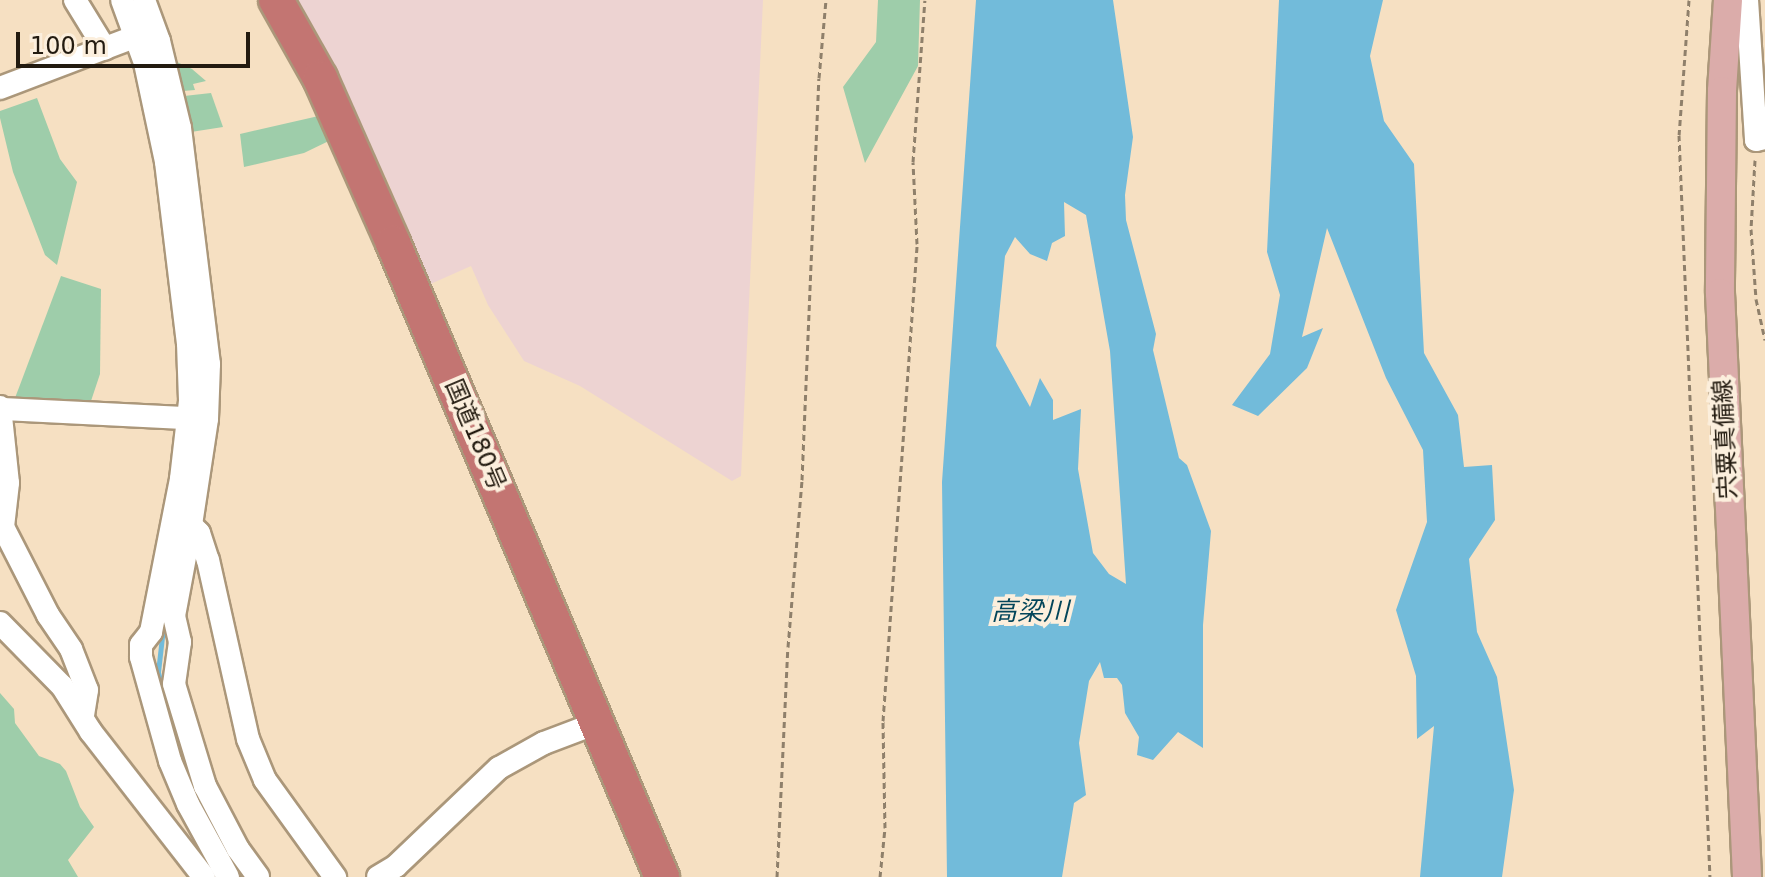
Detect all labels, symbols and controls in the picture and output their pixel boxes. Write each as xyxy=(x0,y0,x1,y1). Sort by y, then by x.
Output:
scale bar xyxy=(20,16,254,66)
text: 100 m xyxy=(30,32,107,60)
street label: 国道180号 xyxy=(439,375,511,495)
street label: 宍粟真備線 xyxy=(1708,378,1744,500)
water label: 高梁川 xyxy=(991,596,1069,628)

